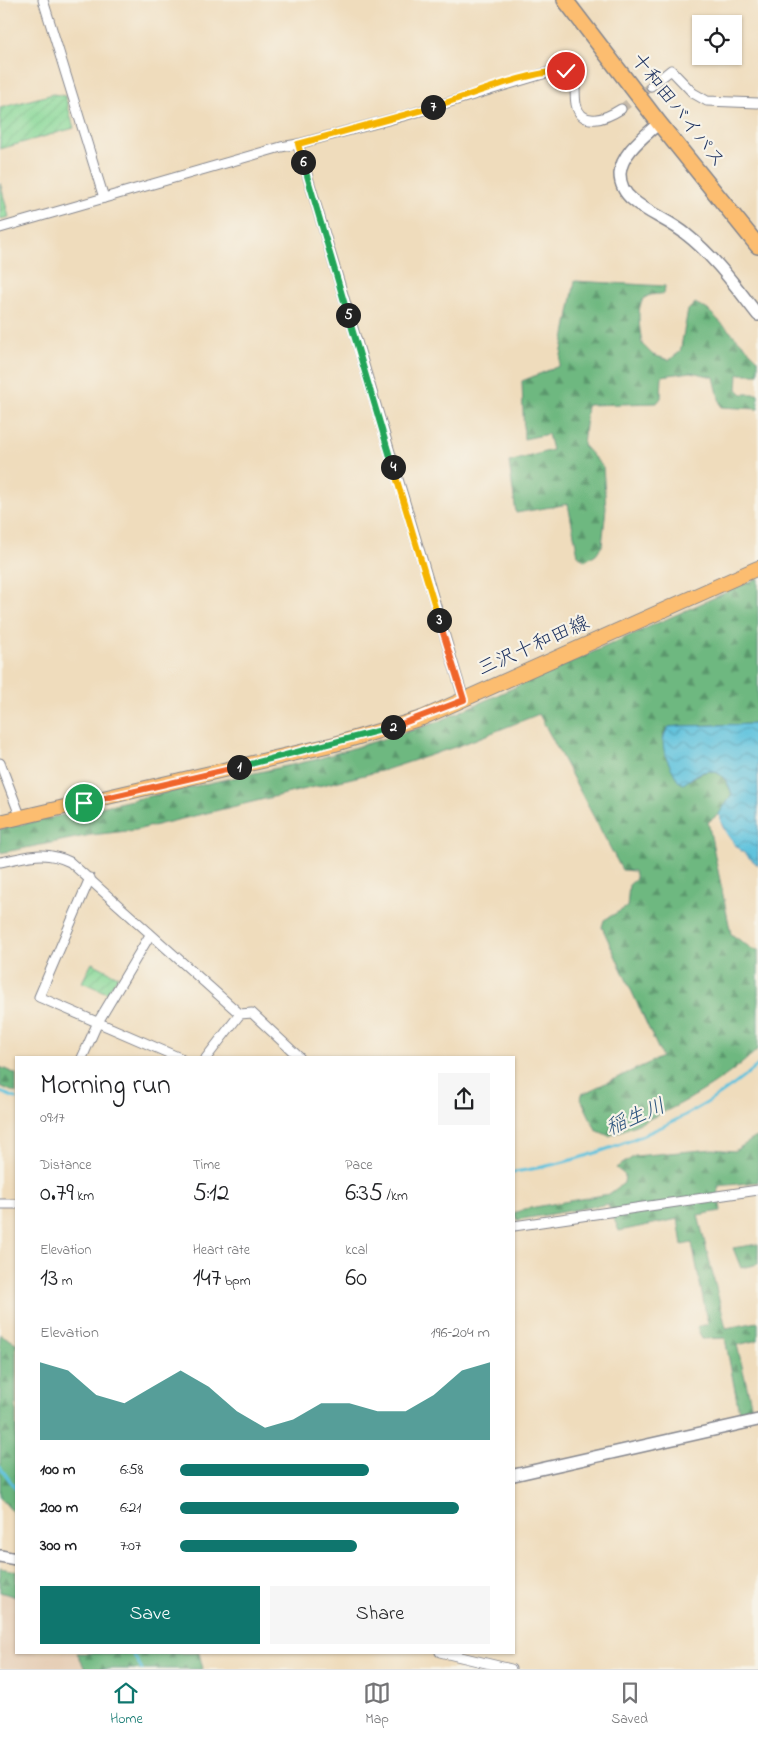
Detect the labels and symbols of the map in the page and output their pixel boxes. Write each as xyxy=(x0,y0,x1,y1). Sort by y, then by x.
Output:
street label: 十和田バイパス xyxy=(623,47,731,175)
pin xyxy=(545,50,587,92)
pin: 7 xyxy=(420,94,446,120)
pin: 6 xyxy=(290,150,316,174)
pin: 5 xyxy=(336,302,360,328)
pin: 4 xyxy=(380,454,406,480)
pin: 3 xyxy=(426,608,452,632)
street label: 三沢十和田線 xyxy=(473,609,595,685)
pin: 2 xyxy=(380,714,406,740)
pin: 1 xyxy=(226,754,252,780)
pin xyxy=(63,782,105,824)
water label: 稲生川 xyxy=(601,1092,671,1144)

